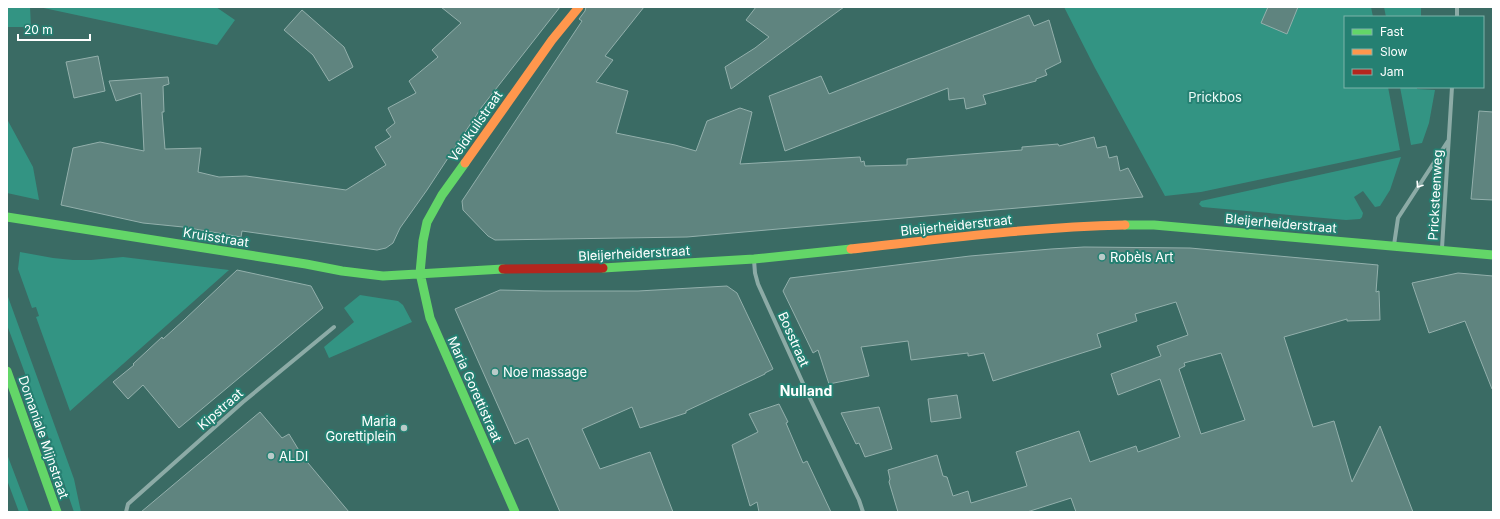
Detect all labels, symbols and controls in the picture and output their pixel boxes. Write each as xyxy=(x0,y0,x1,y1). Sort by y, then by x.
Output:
scale bar xyxy=(18,16,90,42)
legend xyxy=(1344,16,1484,88)
text: 20 m xyxy=(24,22,53,37)
text: Fast xyxy=(1380,24,1404,39)
text: Slow xyxy=(1380,44,1408,59)
text: Jam xyxy=(1380,64,1404,79)
street label: Veldkuilstraat xyxy=(445,87,505,165)
park label: Prickbos xyxy=(1188,89,1242,105)
street label: Pricksteenweg xyxy=(1425,149,1445,241)
one-way arrow xyxy=(1416,181,1424,188)
street label: Bleijerheiderstraat xyxy=(1225,210,1337,236)
street label: Bleijerheiderstraat xyxy=(900,211,1012,239)
street label: Kruisstraat xyxy=(182,224,250,250)
street label: Bleijerheiderstraat xyxy=(578,242,690,264)
place label: Robèls Art xyxy=(1110,249,1174,265)
marker: Robèls Art xyxy=(1097,252,1107,262)
street label: Bosstraat xyxy=(775,309,813,369)
street label: Maria Gorettistraat xyxy=(444,334,506,444)
place label: Noe massage xyxy=(503,364,587,380)
marker: Noe massage xyxy=(490,367,500,377)
street label: Domaniale Mijnstraat xyxy=(15,373,73,501)
district label: Nulland xyxy=(780,382,832,399)
street label: Kipstraat xyxy=(194,385,246,433)
place label: Maria Gorettiplein xyxy=(325,413,396,444)
marker: Maria Gorettiplein xyxy=(399,423,409,433)
place label: ALDI xyxy=(279,448,308,464)
marker: ALDI xyxy=(266,451,276,461)

